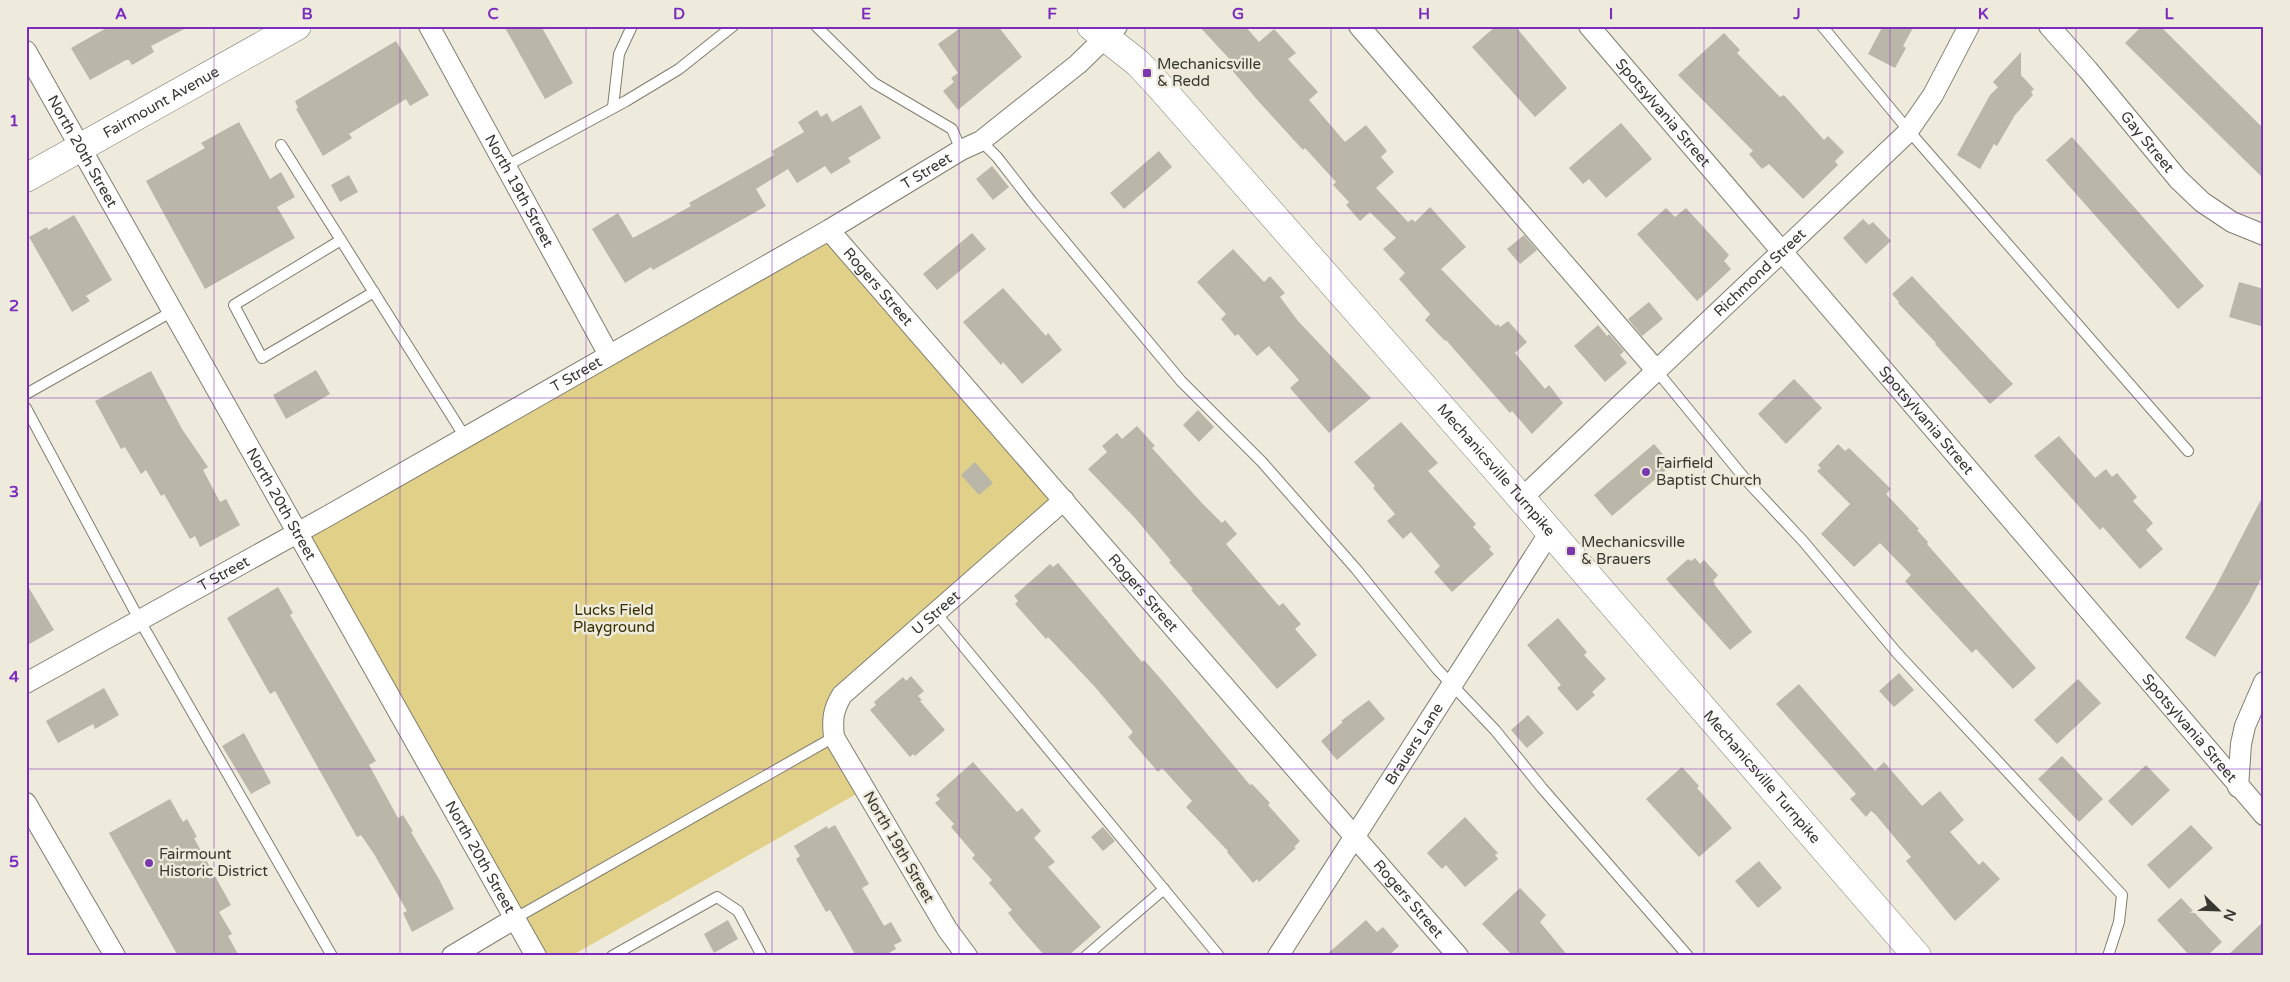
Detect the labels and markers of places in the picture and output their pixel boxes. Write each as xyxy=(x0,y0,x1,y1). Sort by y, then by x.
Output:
place label: Mechanicsville & Redd xyxy=(1157,55,1261,90)
marker: Mechanicsville & Redd xyxy=(1141,67,1153,79)
place label: Fairfield Baptist Church xyxy=(1656,454,1762,489)
marker: Fairfield Baptist Church xyxy=(1640,466,1652,478)
place label: Mechanicsville & Brauers xyxy=(1581,533,1685,568)
marker: Mechanicsville & Brauers xyxy=(1565,545,1577,557)
place label: Fairmount Historic District xyxy=(159,845,268,880)
marker: Fairmount Historic District xyxy=(143,857,155,869)

